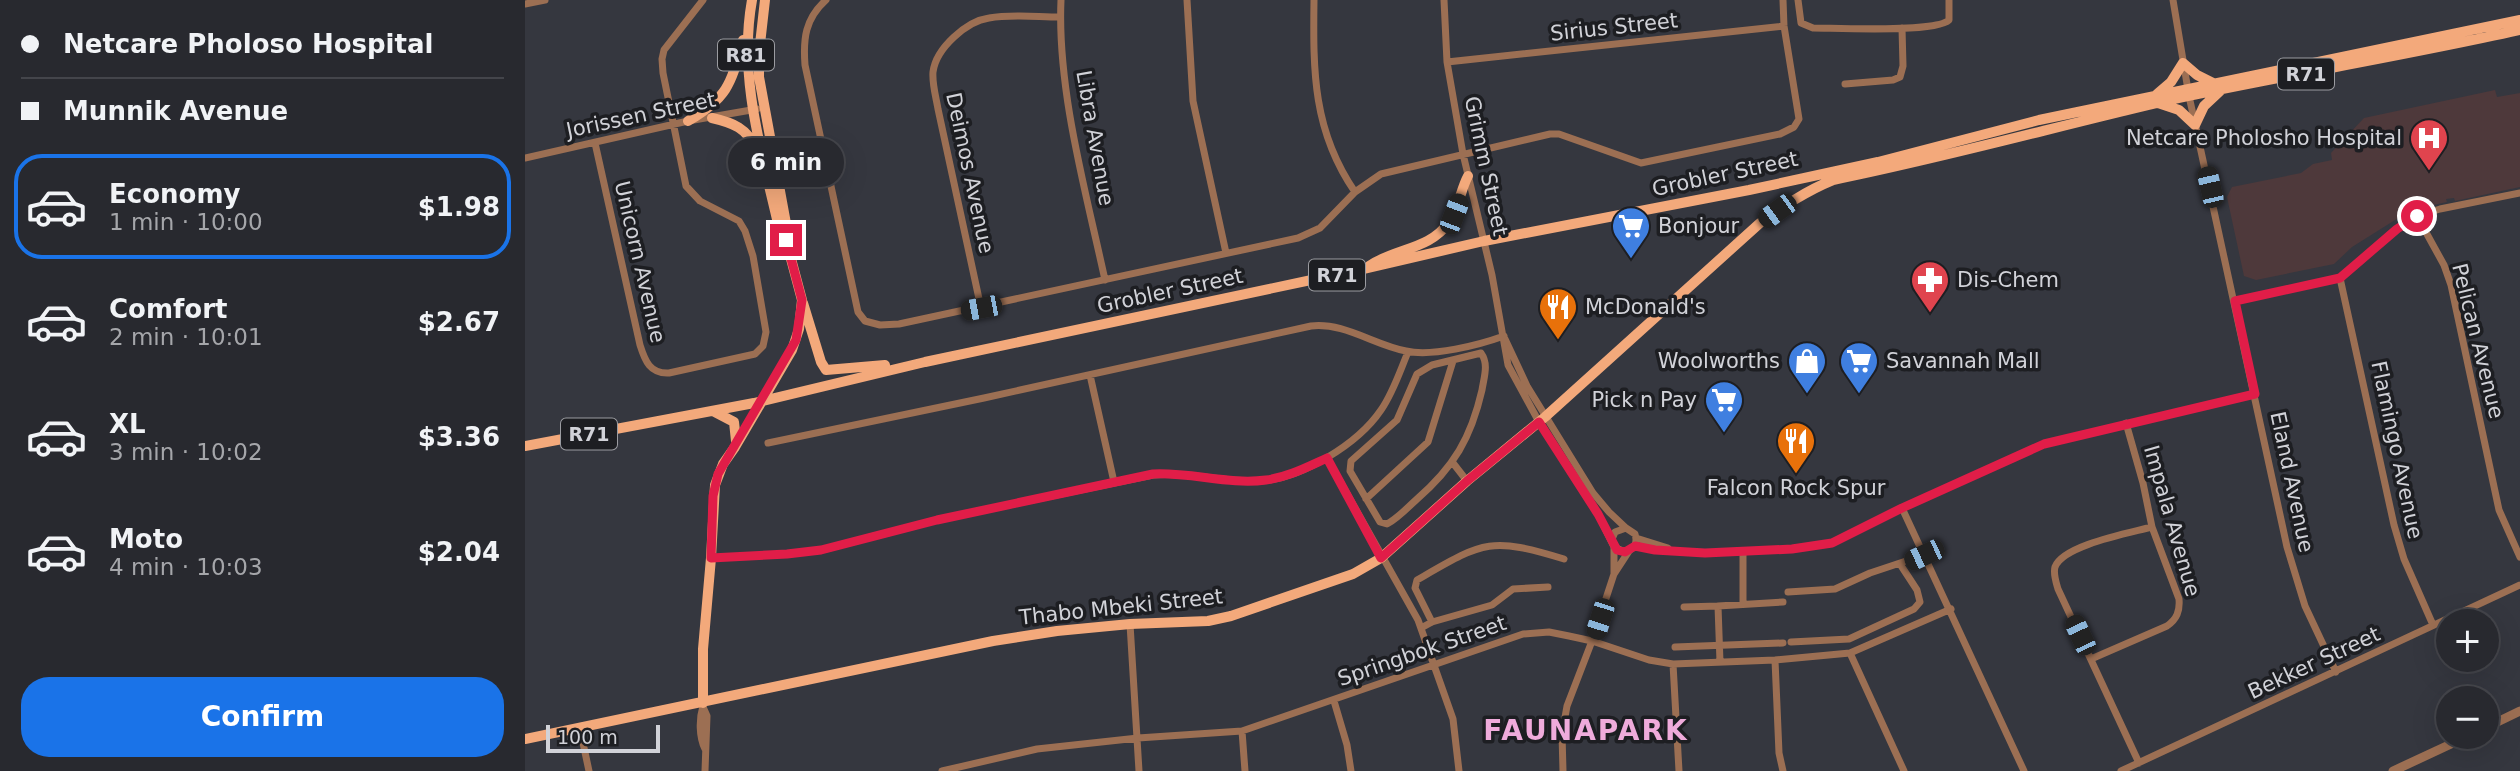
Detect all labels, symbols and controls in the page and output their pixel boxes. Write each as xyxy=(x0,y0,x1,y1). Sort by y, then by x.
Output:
street label: Sirius Street xyxy=(1549,8,1679,46)
text: Netcare Pholoso Hospital xyxy=(63,29,433,59)
road number: R81 xyxy=(718,40,774,70)
road number: R71 xyxy=(2278,58,2334,90)
street label: Libra Avenue xyxy=(1071,68,1119,208)
street label: Jorissen Street xyxy=(562,87,718,143)
street label: Deimos Avenue xyxy=(941,90,999,256)
street label: Grimm Street xyxy=(1459,94,1513,238)
text: Munnik Avenue xyxy=(63,96,288,126)
hospital icon: Netcare Pholosho Hospital xyxy=(2408,117,2450,172)
place label: Netcare Pholosho Hospital xyxy=(2126,126,2402,150)
callout: 6 min xyxy=(728,138,844,188)
street label: Grobler Street xyxy=(1650,147,1800,201)
text: 6 min xyxy=(750,149,822,175)
car xyxy=(2196,164,2225,210)
icon: car xyxy=(25,175,88,238)
text: Economy xyxy=(109,179,240,209)
street label: Unicorn Avenue xyxy=(610,179,670,345)
car xyxy=(1754,190,1801,232)
car xyxy=(1437,191,1472,237)
text: $1.98 xyxy=(418,192,500,222)
route start xyxy=(2401,200,2433,232)
supermarket icon: Bonjour xyxy=(1610,205,1652,260)
text: 1 min · 10:00 xyxy=(109,209,263,235)
place label: Bonjour xyxy=(1658,214,1740,238)
route end xyxy=(770,224,802,256)
pharmacy icon: Dis-Chem xyxy=(1909,259,1951,314)
road number: R71 xyxy=(1309,260,1365,290)
street label: Pelican Avenue xyxy=(2447,261,2509,421)
street label: Grobler Street xyxy=(1095,264,1245,318)
place label: Dis-Chem xyxy=(1957,268,2059,292)
restaurant icon: McDonald's xyxy=(1537,286,1579,341)
icon: car xyxy=(25,290,88,353)
text: Comfort xyxy=(109,294,227,324)
car xyxy=(959,294,1004,322)
place label: McDonald's xyxy=(1585,295,1706,319)
text: $2.67 xyxy=(418,307,500,337)
text: 2 min · 10:01 xyxy=(109,324,263,350)
shop icon: Woolworths xyxy=(1786,340,1828,395)
supermarket icon: Savannah Mall xyxy=(1838,340,1880,395)
place label: Woolworths xyxy=(1658,349,1780,373)
place label: Savannah Mall xyxy=(1886,349,2040,373)
street label: Flamingo Avenue xyxy=(2366,359,2428,541)
supermarket icon: Pick n Pay xyxy=(1703,379,1745,434)
place label: Pick n Pay xyxy=(1592,388,1697,412)
icon: car xyxy=(25,405,88,468)
text: XL xyxy=(109,409,146,439)
street label: Eland Avenue xyxy=(2265,409,2319,555)
road number: R71 xyxy=(561,418,617,449)
restaurant icon: Falcon Rock Spur xyxy=(1775,420,1817,475)
text: $3.36 xyxy=(418,422,500,452)
text: 3 min · 10:02 xyxy=(109,439,263,465)
street label: Impala Avenue xyxy=(2139,443,2205,599)
place label: Falcon Rock Spur xyxy=(1707,476,1886,500)
icon: car xyxy=(25,520,88,583)
text: Moto xyxy=(109,524,183,554)
text: $2.04 xyxy=(418,537,500,567)
car xyxy=(1901,537,1948,573)
text: 4 min · 10:03 xyxy=(109,554,263,580)
street label: Thabo Mbeki Street xyxy=(1017,584,1224,630)
car xyxy=(1584,596,1617,642)
map controls xyxy=(2436,609,2499,749)
button: + xyxy=(2436,609,2499,672)
street label: Springbok Street xyxy=(1335,611,1509,691)
car xyxy=(2062,612,2099,658)
street label: Bekker Street xyxy=(2244,622,2384,704)
button: Confirm xyxy=(21,677,504,757)
button: − xyxy=(2436,686,2499,749)
district label: FAUNAPARK xyxy=(1483,714,1689,747)
scale bar xyxy=(546,722,660,754)
text: 100 m xyxy=(557,726,618,748)

